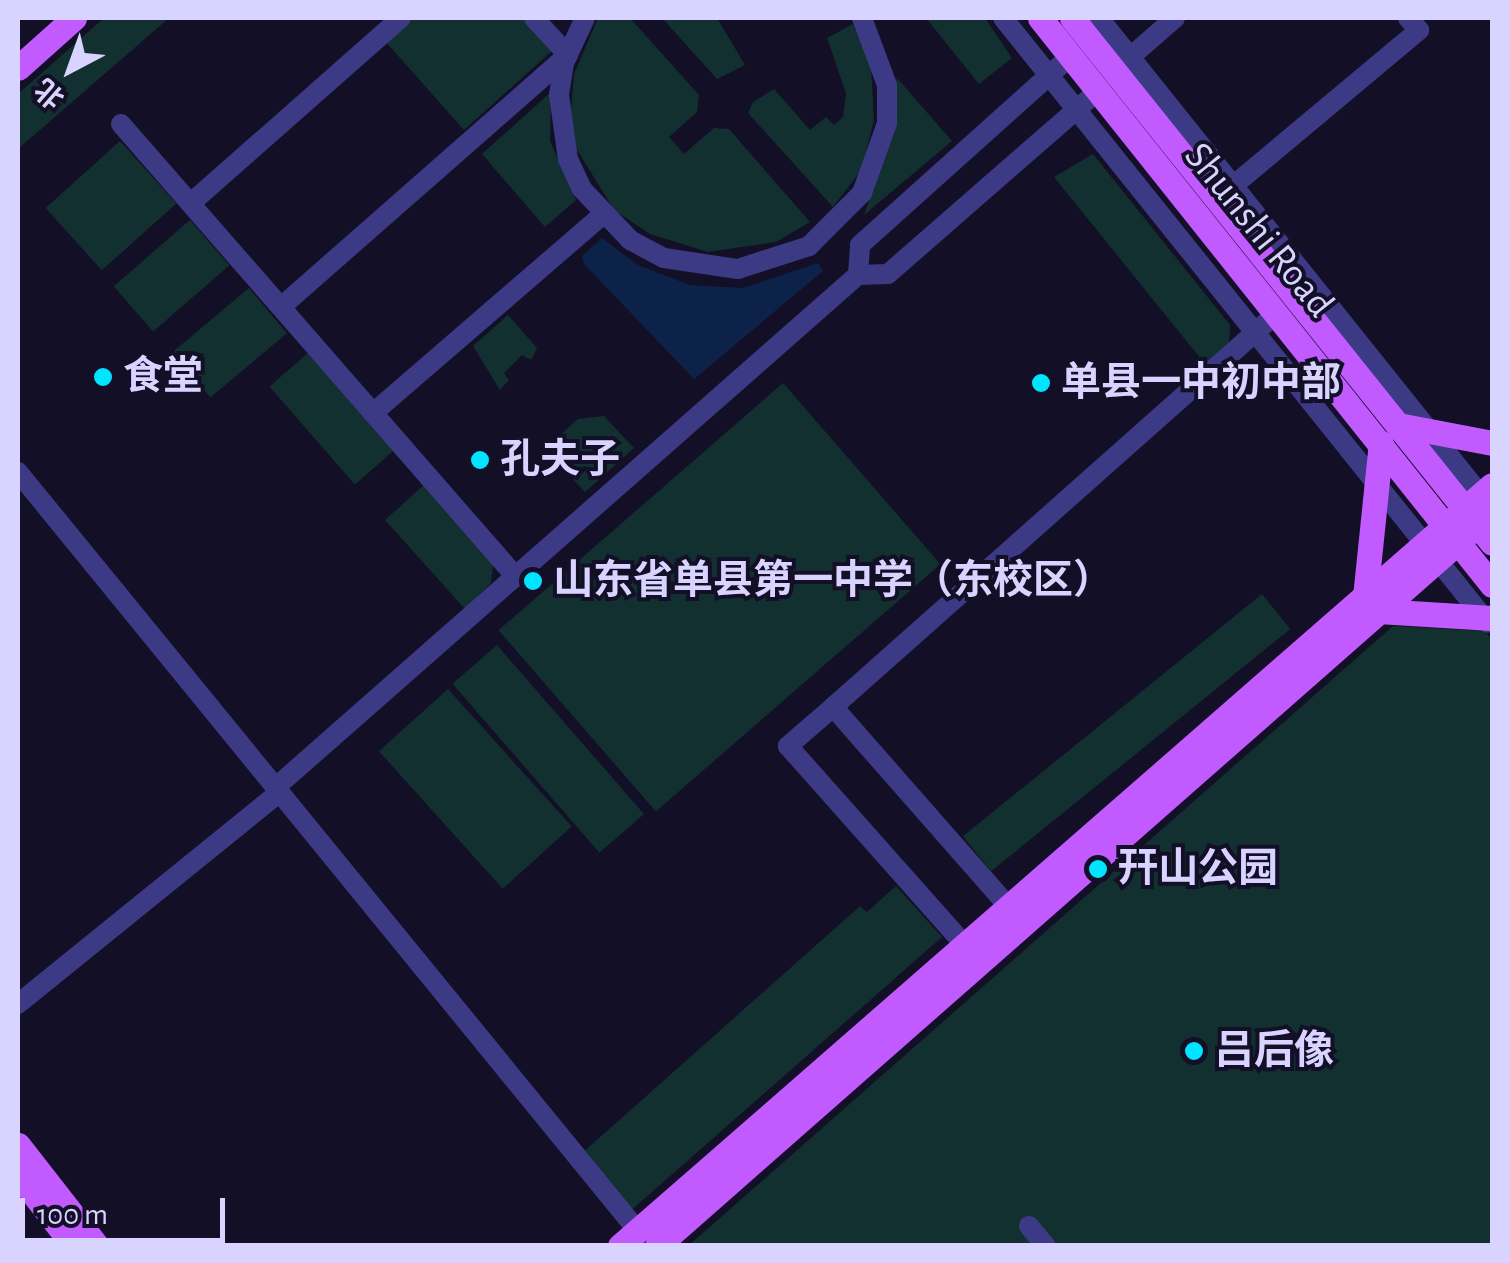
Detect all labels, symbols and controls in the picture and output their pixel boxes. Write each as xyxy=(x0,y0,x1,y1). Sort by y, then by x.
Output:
north arrow xyxy=(20,20,120,120)
text: 北 xyxy=(31,73,70,112)
street label: Shunshi Road xyxy=(1174,133,1344,327)
place label: 食堂 xyxy=(123,353,203,401)
place label: 单县一中初中部 xyxy=(1061,359,1341,407)
marker: 食堂 xyxy=(92,366,114,388)
marker: 单县一中初中部 xyxy=(1030,372,1052,394)
place label: 孔夫子 xyxy=(500,436,620,484)
marker: 孔夫子 xyxy=(469,449,491,471)
place label: 山东省单县第一中学（东校区） xyxy=(553,557,1113,605)
marker: 山东省单县第一中学（东校区） xyxy=(522,570,544,592)
place label: 幵山公园 xyxy=(1118,845,1278,893)
marker: 幵山公园 xyxy=(1087,858,1109,880)
place label: 吕后像 xyxy=(1214,1027,1334,1075)
marker: 吕后像 xyxy=(1183,1040,1205,1062)
scale bar xyxy=(25,1178,230,1240)
text: 100 m xyxy=(37,1200,108,1230)

